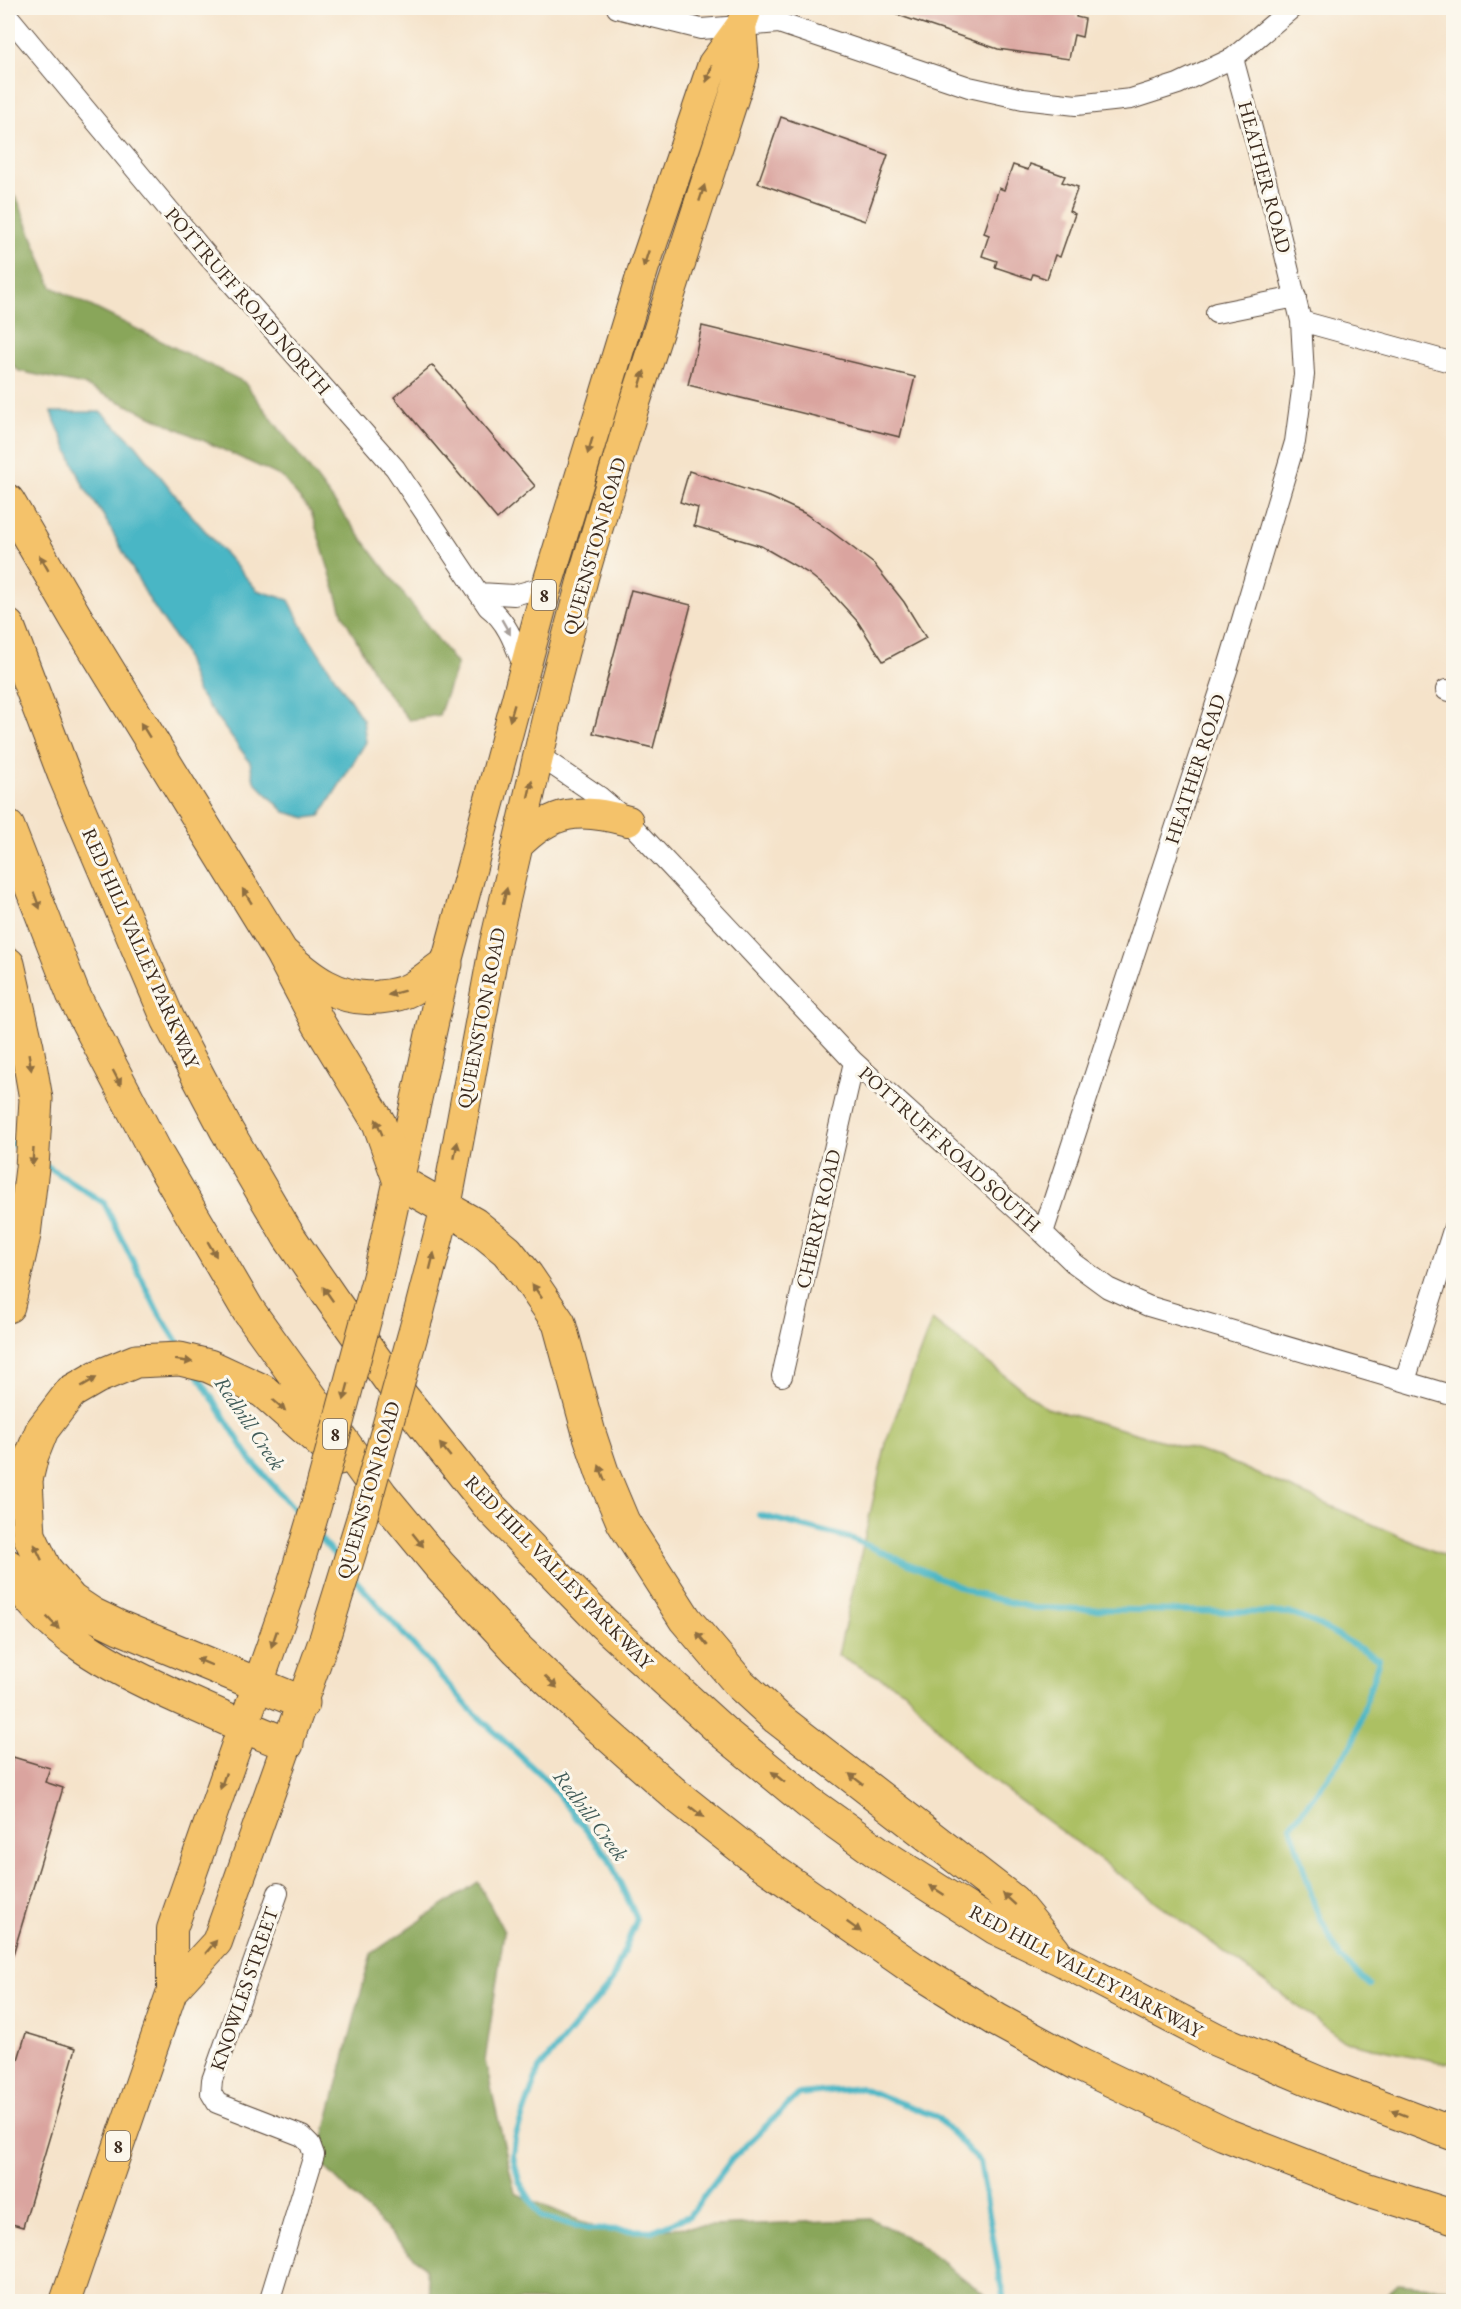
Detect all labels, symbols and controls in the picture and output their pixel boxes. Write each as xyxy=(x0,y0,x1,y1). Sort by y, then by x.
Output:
one-way arrow xyxy=(704,65,713,83)
street label: HEATHER ROAD xyxy=(1232,98,1298,256)
one-way arrow xyxy=(697,184,707,202)
street label: POTTRUFF ROAD NORTH xyxy=(159,202,337,400)
one-way arrow xyxy=(641,250,651,268)
one-way arrow xyxy=(638,370,648,388)
one-way arrow xyxy=(585,437,594,455)
street label: QUEENSTON ROAD xyxy=(556,454,632,638)
one-way arrow xyxy=(39,554,49,571)
road number: 8 xyxy=(532,580,556,610)
one-way arrow xyxy=(501,619,512,635)
street label: HEATHER ROAD xyxy=(1158,691,1232,847)
one-way arrow xyxy=(506,704,516,722)
one-way arrow xyxy=(139,722,150,738)
one-way arrow xyxy=(525,780,535,799)
street label: RED HILL VALLEY PARKWAY xyxy=(76,824,206,1074)
one-way arrow xyxy=(501,887,511,906)
one-way arrow xyxy=(242,888,253,904)
one-way arrow xyxy=(32,892,42,910)
street label: QUEENSTON ROAD xyxy=(451,925,511,1111)
one-way arrow xyxy=(387,989,405,999)
one-way arrow xyxy=(25,1053,34,1072)
street label: POTTRUFF ROAD SOUTH xyxy=(853,1060,1047,1238)
one-way arrow xyxy=(112,1070,122,1087)
one-way arrow xyxy=(374,1118,384,1136)
one-way arrow xyxy=(452,1140,461,1159)
street label: CHERRY ROAD xyxy=(789,1147,847,1291)
one-way arrow xyxy=(28,1148,37,1167)
one-way arrow xyxy=(207,1241,218,1257)
one-way arrow xyxy=(427,1252,437,1271)
one-way arrow xyxy=(531,1283,543,1299)
one-way arrow xyxy=(322,1286,334,1302)
one-way arrow xyxy=(175,1356,194,1366)
water label: Redhill Creek xyxy=(208,1370,292,1476)
one-way arrow xyxy=(80,1377,97,1387)
one-way arrow xyxy=(341,1383,351,1401)
one-way arrow xyxy=(271,1398,286,1411)
street label: QUEENSTON ROAD xyxy=(330,1398,406,1582)
road number: 8 xyxy=(323,1419,347,1449)
one-way arrow xyxy=(438,1442,451,1458)
one-way arrow xyxy=(597,1464,606,1482)
street label: RED HILL VALLEY PARKWAY xyxy=(459,1469,660,1676)
one-way arrow xyxy=(411,1532,424,1547)
one-way arrow xyxy=(33,1544,42,1561)
one-way arrow xyxy=(46,1616,60,1630)
one-way arrow xyxy=(269,1630,278,1648)
one-way arrow xyxy=(696,1632,709,1647)
one-way arrow xyxy=(195,1657,213,1667)
one-way arrow xyxy=(544,1674,558,1688)
water label: Redhill Creek xyxy=(548,1764,635,1867)
one-way arrow xyxy=(770,1771,786,1784)
one-way arrow xyxy=(218,1772,227,1790)
one-way arrow xyxy=(848,1773,864,1785)
one-way arrow xyxy=(689,1805,705,1818)
one-way arrow xyxy=(929,1885,945,1896)
one-way arrow xyxy=(1002,1893,1017,1906)
street label: RED HILL VALLEY PARKWAY xyxy=(965,1898,1208,2044)
street label: KNOWLES STREET xyxy=(204,1903,284,2074)
one-way arrow xyxy=(846,1921,862,1932)
one-way arrow xyxy=(205,1939,218,1955)
one-way arrow xyxy=(1390,2108,1408,2118)
road number: 8 xyxy=(106,2131,130,2161)

